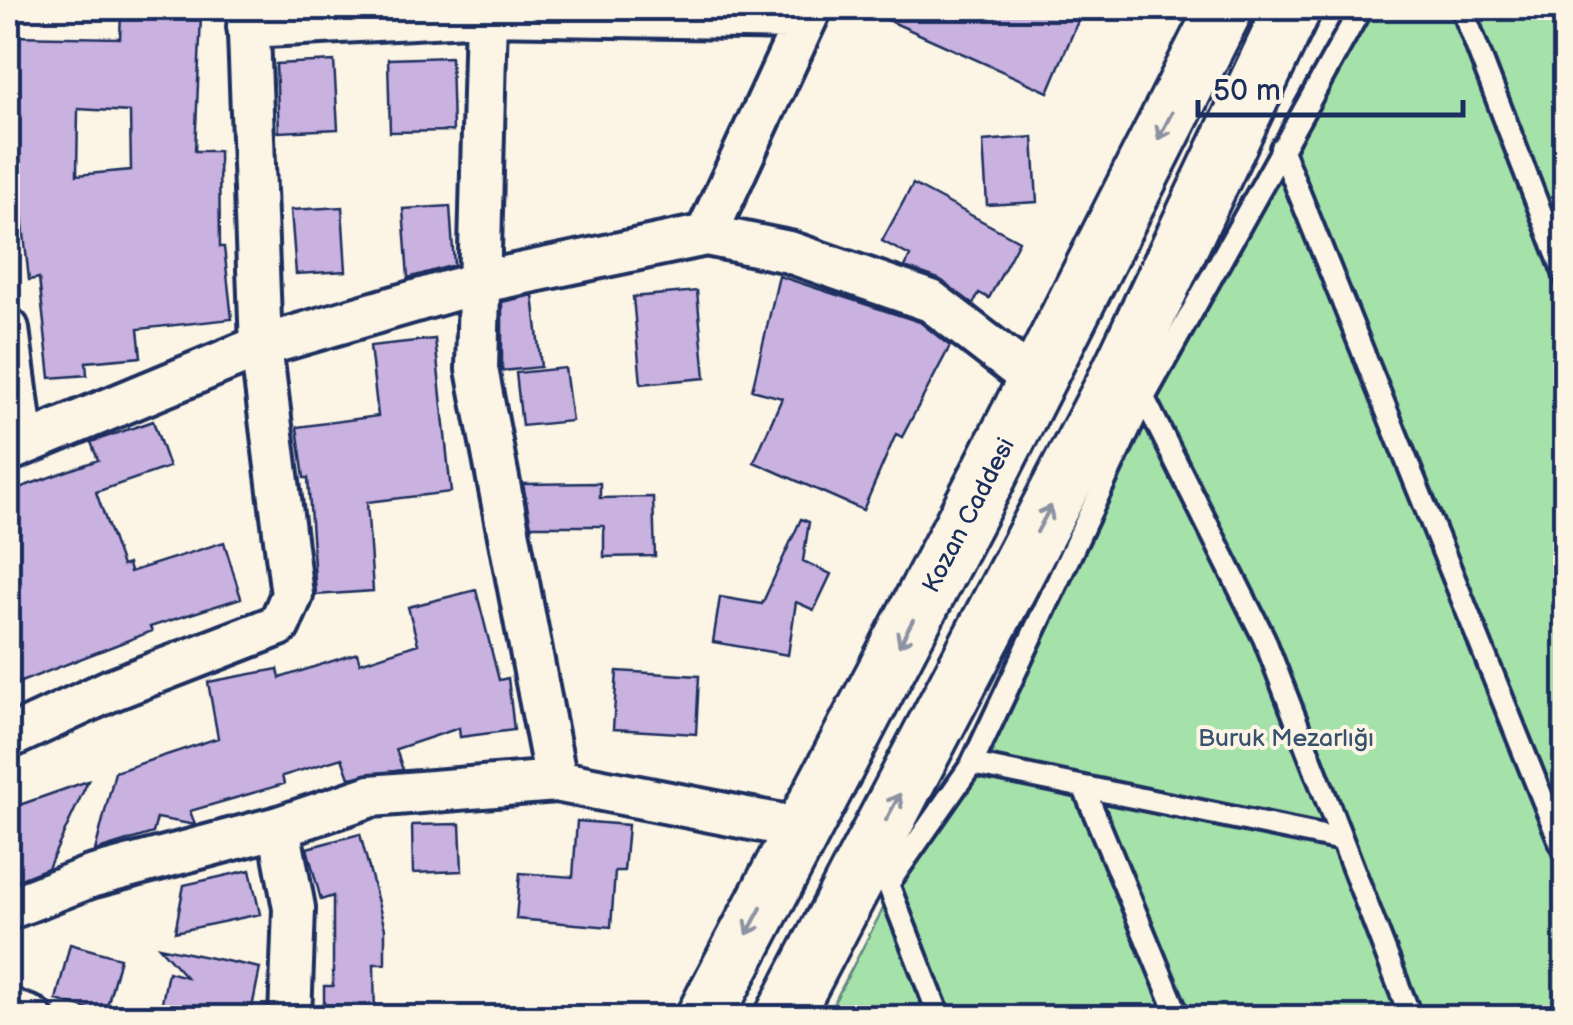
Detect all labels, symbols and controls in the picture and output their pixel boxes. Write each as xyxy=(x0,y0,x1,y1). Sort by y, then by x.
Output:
scale bar xyxy=(1198,55,1463,117)
text: 50 m xyxy=(1213,73,1281,109)
one-way arrow xyxy=(1155,110,1174,140)
street label: Kozan Caddesi xyxy=(916,433,1022,598)
one-way arrow xyxy=(1035,505,1054,535)
one-way arrow xyxy=(895,618,915,648)
park label: Buruk Mezarlığı xyxy=(1198,723,1374,754)
one-way arrow xyxy=(884,793,903,823)
one-way arrow xyxy=(744,905,763,935)

